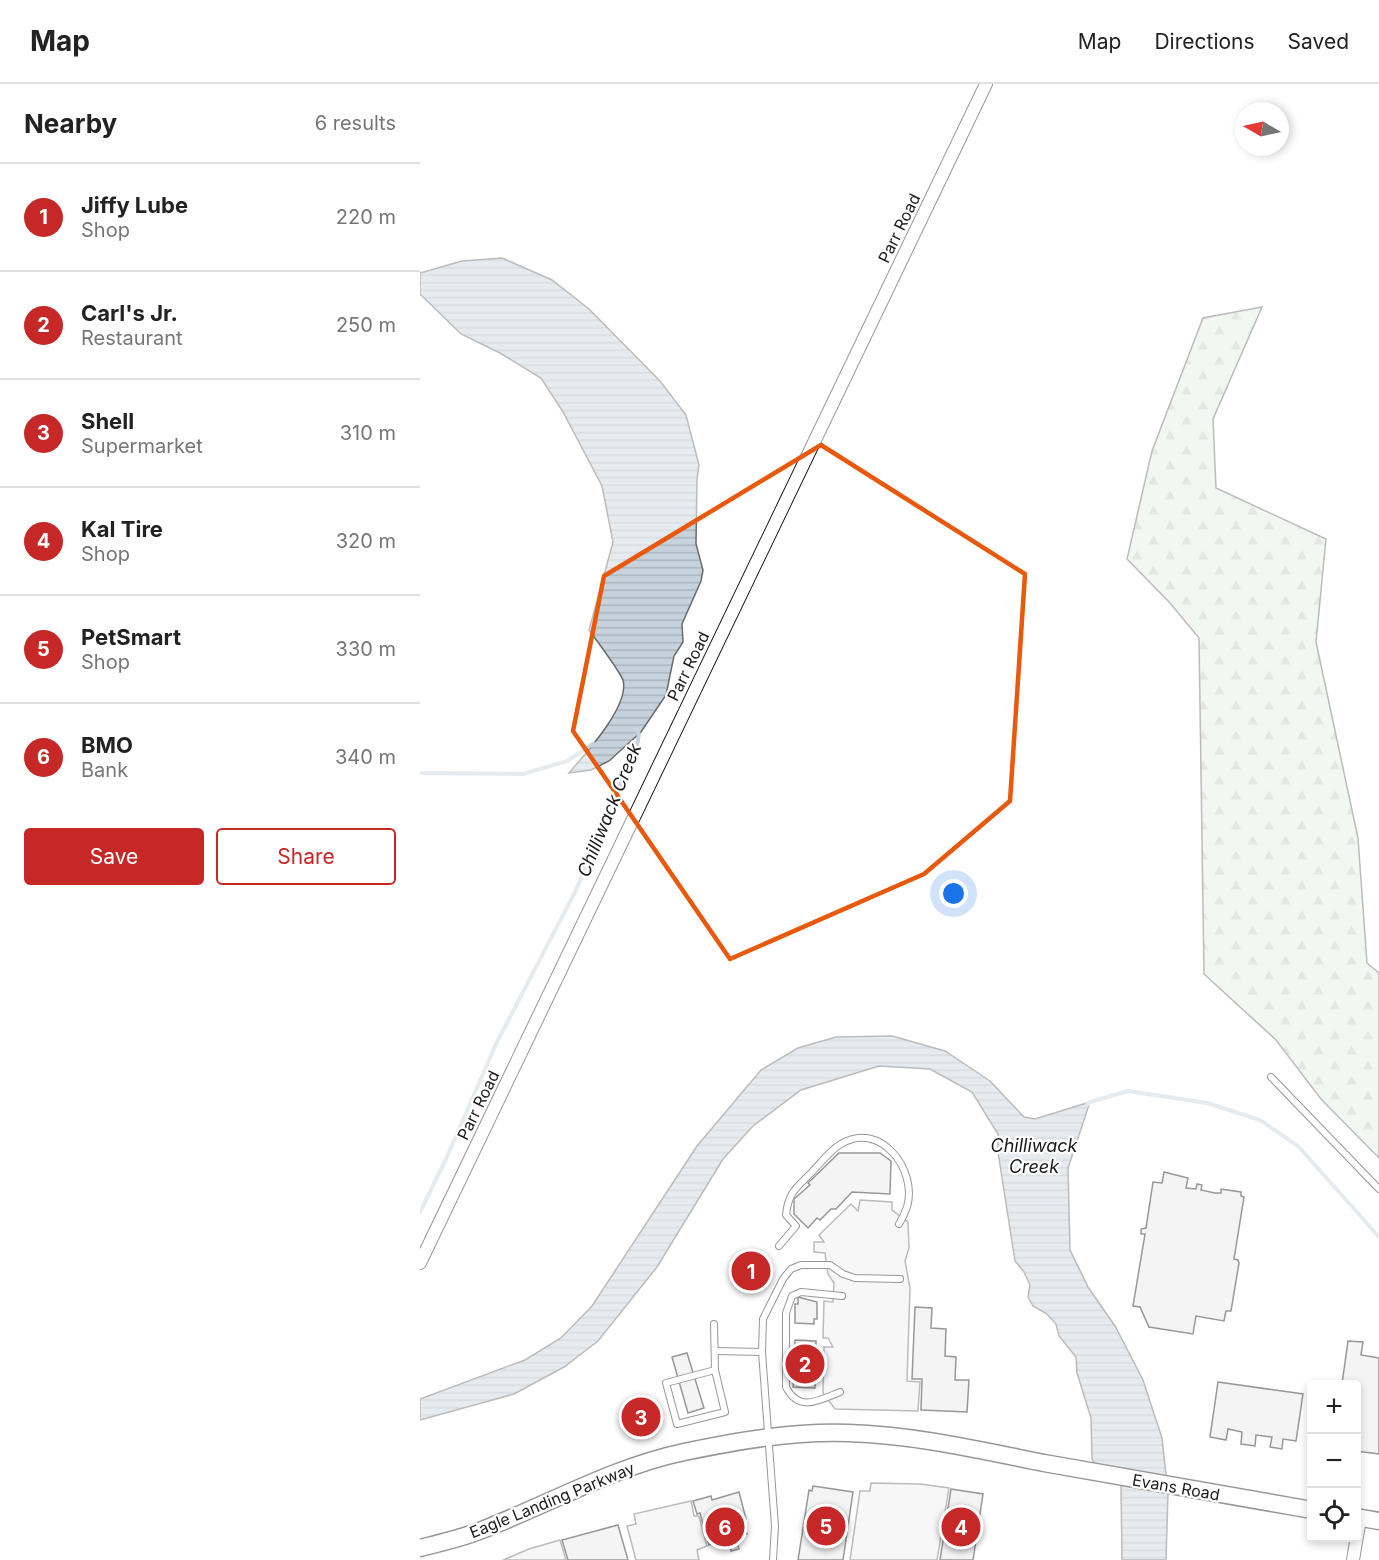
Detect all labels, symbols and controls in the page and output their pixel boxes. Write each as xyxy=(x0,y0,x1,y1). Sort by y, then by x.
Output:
text: Map xyxy=(30,24,90,58)
text: Map xyxy=(1078,29,1121,54)
text: Directions xyxy=(1154,29,1255,54)
text: Saved xyxy=(1288,29,1349,54)
north arrow xyxy=(1235,102,1289,156)
text: Nearby xyxy=(24,108,117,139)
text: 6 results xyxy=(315,111,396,135)
street label: Parr Road xyxy=(874,190,924,266)
text: Jiffy Lube xyxy=(81,192,188,218)
text: 1 xyxy=(39,205,48,229)
text: 220 m xyxy=(336,205,396,229)
text: Shop xyxy=(81,218,130,242)
text: Carl's Jr. xyxy=(81,300,178,326)
text: 2 xyxy=(37,313,50,337)
text: 250 m xyxy=(336,313,396,337)
text: Restaurant xyxy=(81,326,183,350)
text: Shell xyxy=(81,408,134,434)
text: 3 xyxy=(37,421,50,445)
text: 310 m xyxy=(340,421,396,445)
text: Supermarket xyxy=(81,434,203,458)
text: Kal Tire xyxy=(81,516,163,542)
text: 4 xyxy=(37,529,50,553)
text: 320 m xyxy=(336,529,396,553)
text: Shop xyxy=(81,542,130,566)
text: PetSmart xyxy=(81,624,181,650)
street label: Parr Road xyxy=(663,628,713,704)
text: 5 xyxy=(37,637,50,661)
text: 330 m xyxy=(336,637,396,661)
text: Shop xyxy=(81,650,130,674)
text: BMO xyxy=(81,732,133,758)
water label: Chilliwack Creek xyxy=(573,739,646,880)
text: 6 xyxy=(37,745,50,769)
text: 340 m xyxy=(335,745,396,769)
text: Bank xyxy=(81,758,128,782)
button: Save xyxy=(24,828,204,885)
button: Share xyxy=(216,828,396,885)
your location xyxy=(939,879,968,908)
street label: Parr Road xyxy=(453,1067,503,1143)
water label: Chilliwack Creek xyxy=(991,1135,1079,1177)
pin: 1 xyxy=(732,1248,770,1294)
pin: 2 xyxy=(786,1342,824,1386)
map controls xyxy=(1307,1380,1361,1542)
button: + xyxy=(1307,1380,1361,1434)
pin: 3 xyxy=(622,1394,660,1440)
button: − xyxy=(1307,1434,1361,1488)
street label: Eagle Landing Parkway xyxy=(467,1458,637,1542)
street label: Evans Road xyxy=(1131,1469,1221,1505)
button: locate xyxy=(1307,1488,1361,1542)
pin: 6 xyxy=(706,1504,744,1550)
pin: 5 xyxy=(806,1504,846,1548)
pin: 4 xyxy=(942,1504,980,1550)

